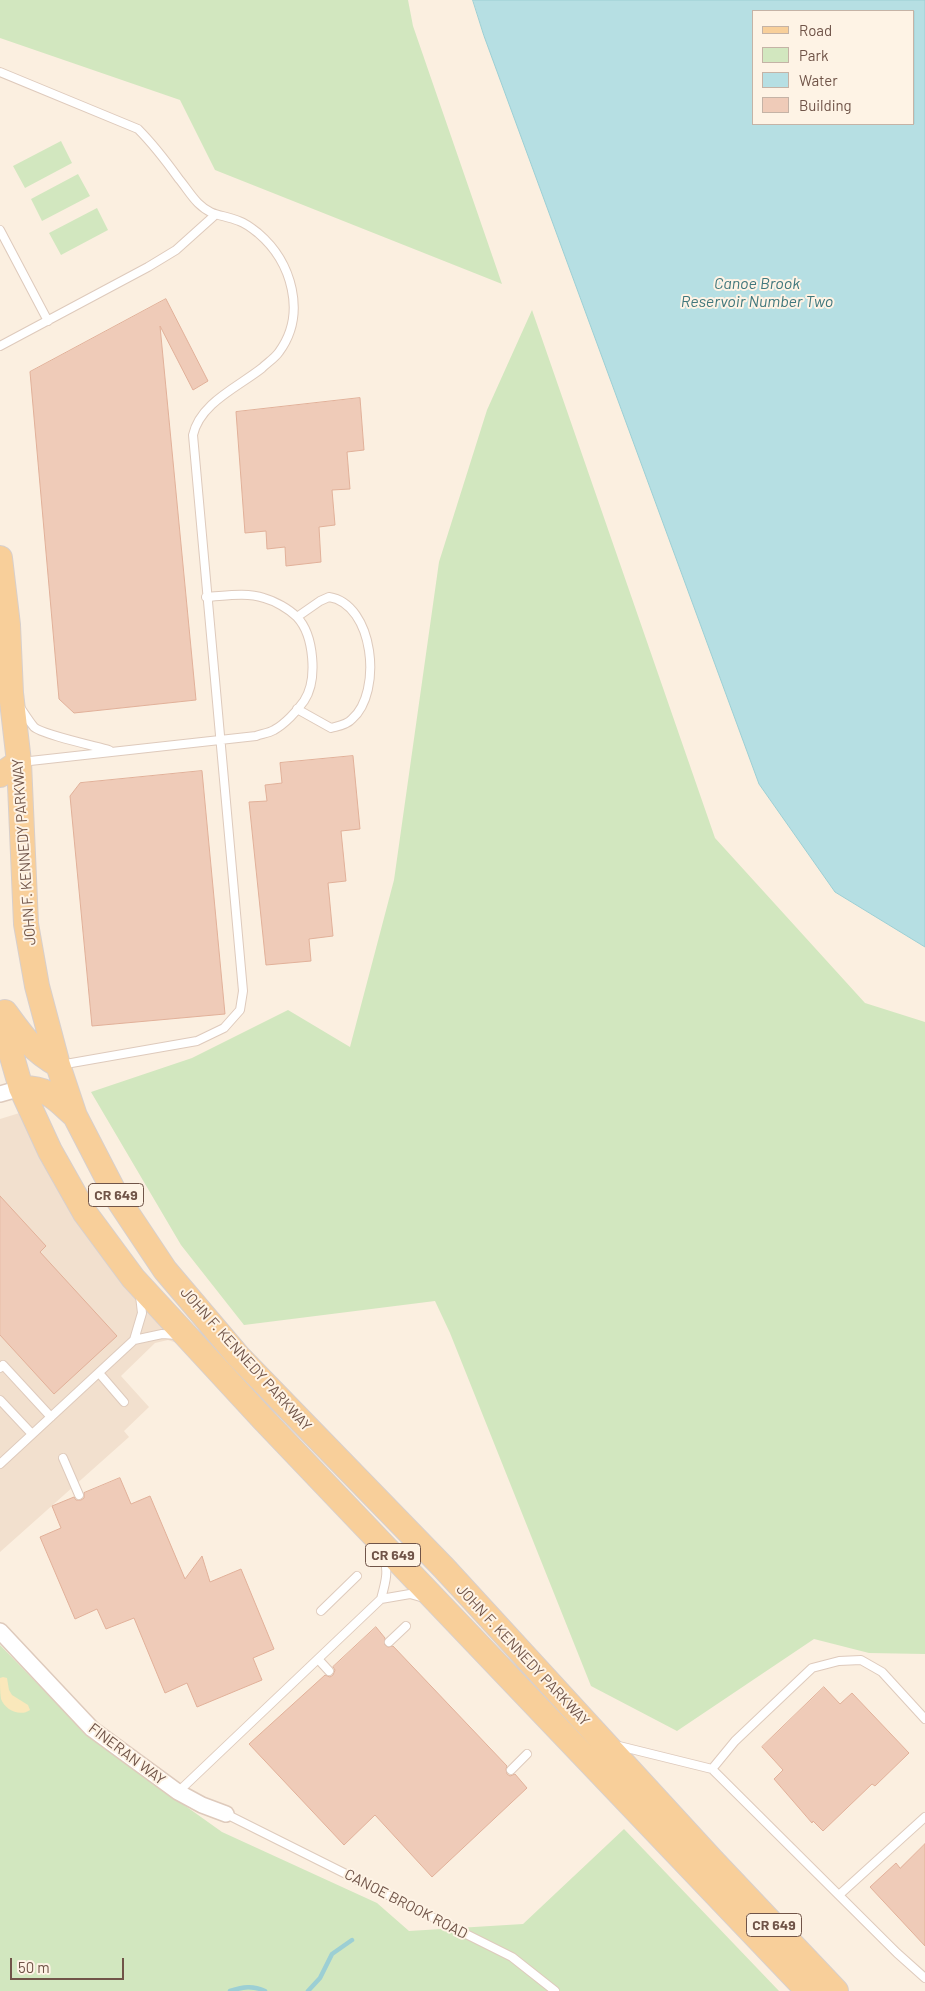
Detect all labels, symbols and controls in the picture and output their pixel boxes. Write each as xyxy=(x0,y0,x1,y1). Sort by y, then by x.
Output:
legend xyxy=(752,10,915,125)
text: Road xyxy=(799,21,832,39)
text: Park xyxy=(799,46,828,64)
text: Water xyxy=(799,71,838,89)
text: Building xyxy=(799,96,852,114)
water label: Canoe Brook Reservoir Number Two xyxy=(681,274,833,312)
street label: JOHN F. KENNEDY PARKWAY xyxy=(8,758,40,946)
road number: CR 649 xyxy=(88,1184,144,1206)
street label: JOHN F. KENNEDY PARKWAY xyxy=(177,1283,315,1435)
road number: CR 649 xyxy=(366,1544,420,1566)
street label: JOHN F. KENNEDY PARKWAY xyxy=(453,1580,593,1730)
street label: FINERAN WAY xyxy=(85,1719,169,1789)
street label: CANOE BROOK ROAD xyxy=(341,1865,471,1943)
road number: CR 649 xyxy=(746,1914,802,1936)
scale bar xyxy=(12,1948,126,1980)
text: 50 m xyxy=(18,1958,50,1976)

